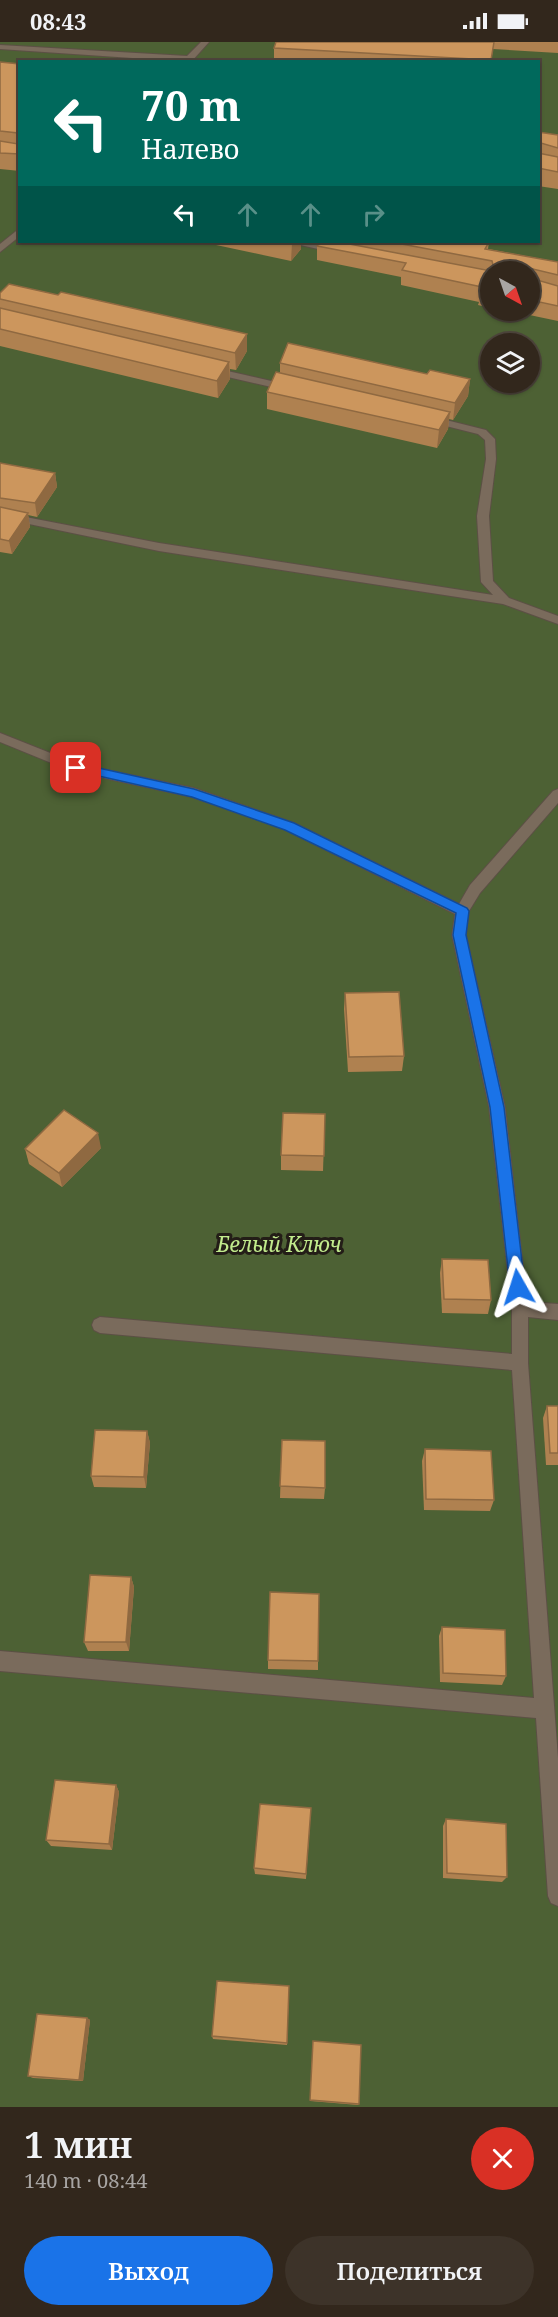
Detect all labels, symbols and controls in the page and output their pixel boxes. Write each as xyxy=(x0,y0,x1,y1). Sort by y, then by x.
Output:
text: 08:43 xyxy=(30,6,86,36)
text: 70 m xyxy=(141,76,241,133)
icon: left xyxy=(42,84,120,162)
text: Налево xyxy=(141,130,239,167)
icon: left xyxy=(168,198,201,231)
icon: ahead xyxy=(231,198,264,231)
icon: ahead xyxy=(294,198,327,231)
icon: right xyxy=(357,198,390,231)
north arrow xyxy=(480,261,540,321)
map controls xyxy=(480,261,540,393)
button: layers xyxy=(480,333,540,393)
pin xyxy=(50,742,101,793)
icon: arrive xyxy=(59,751,92,784)
park label: Белый Ключ xyxy=(215,1230,342,1258)
position arrow xyxy=(486,1255,550,1319)
text: 1 мин xyxy=(24,2120,133,2169)
button: close xyxy=(471,2127,534,2190)
text: 140 m · 08:44 xyxy=(24,2167,147,2194)
button: Выход xyxy=(24,2236,273,2305)
button: Поделиться xyxy=(285,2236,534,2305)

